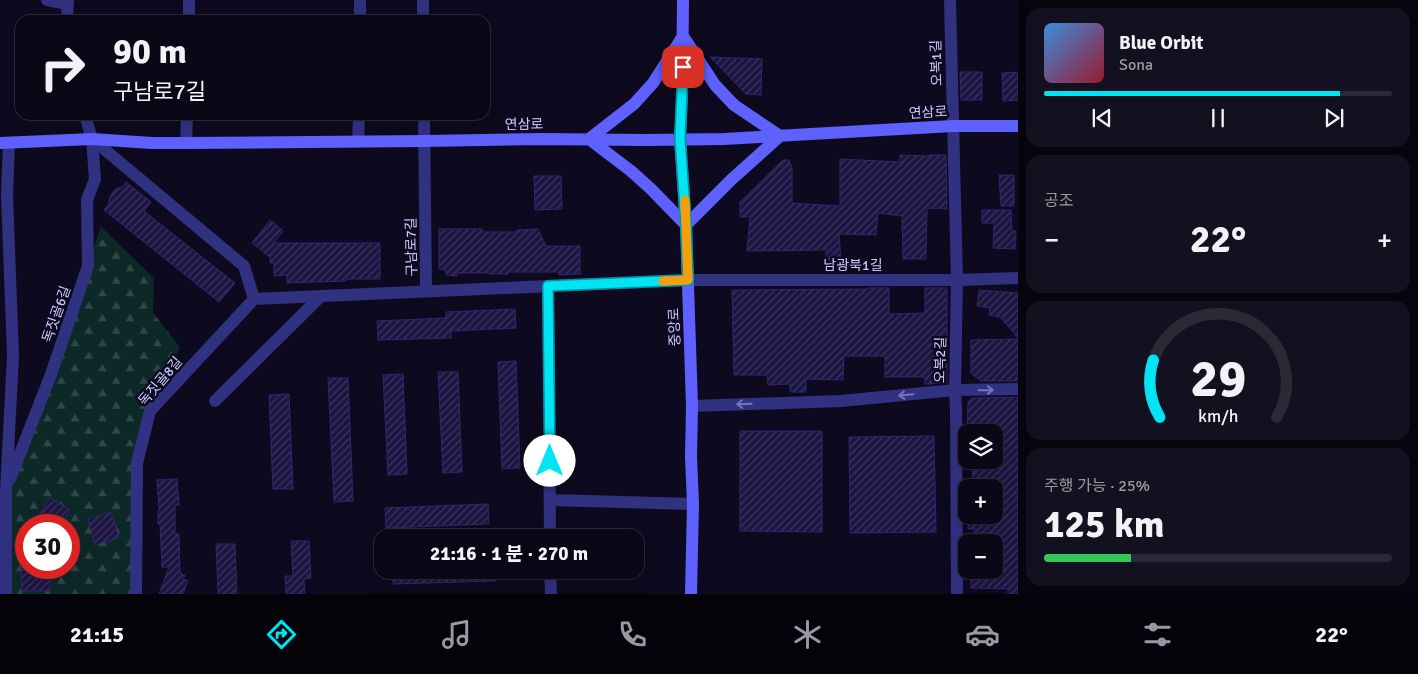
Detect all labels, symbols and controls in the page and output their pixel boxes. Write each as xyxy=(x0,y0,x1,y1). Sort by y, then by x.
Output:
text: 90 m xyxy=(113,30,187,73)
text: Blue Orbit xyxy=(1119,31,1203,55)
icon: right xyxy=(30,35,95,100)
street label: 오복1길 xyxy=(927,40,946,86)
pin xyxy=(662,46,704,88)
icon: arrive xyxy=(669,53,697,81)
text: Sona xyxy=(1119,55,1153,75)
text: 구남로7길 xyxy=(113,78,206,105)
street label: 연삼로 xyxy=(908,103,948,122)
icon: previous xyxy=(1088,104,1116,132)
icon: pause xyxy=(1204,104,1232,132)
icon: next xyxy=(1320,104,1348,132)
street label: 연삼로 xyxy=(505,116,544,133)
text: 공조 xyxy=(1044,191,1073,211)
text: 22° xyxy=(1190,216,1246,263)
street label: 구남로7길 xyxy=(402,217,421,277)
text: − xyxy=(1044,223,1059,257)
text: + xyxy=(1377,223,1392,257)
street label: 남광북1길 xyxy=(823,257,883,274)
street label: 독짓골6길 xyxy=(39,283,74,345)
street label: 중앙로 xyxy=(665,307,684,347)
street label: 오복2길 xyxy=(932,337,949,383)
text: 29 xyxy=(1190,347,1246,411)
street label: 독짓골8길 xyxy=(135,353,186,409)
one-way arrow xyxy=(978,385,994,394)
one-way arrow xyxy=(898,390,914,400)
one-way arrow xyxy=(736,399,752,409)
text: km/h xyxy=(1198,405,1238,427)
map controls xyxy=(958,424,1003,579)
button: layers xyxy=(958,424,1003,469)
position arrow xyxy=(523,434,575,486)
text: 주행 가능 · 25% xyxy=(1044,476,1150,496)
button: + xyxy=(958,479,1003,524)
text: 125 km xyxy=(1044,501,1165,548)
speed limit sign: 30 xyxy=(15,514,80,579)
button: − xyxy=(958,534,1003,579)
text: 21:16 · 1 분 · 270 m xyxy=(430,542,588,566)
icon: directions xyxy=(264,617,299,652)
icon: music xyxy=(439,617,474,652)
icon: phone xyxy=(615,617,650,652)
icon: climate xyxy=(790,617,825,652)
icon: car xyxy=(965,617,1000,652)
icon: filters xyxy=(1140,617,1175,652)
text: 21:15 xyxy=(70,621,124,648)
text: 22° xyxy=(1315,621,1348,648)

